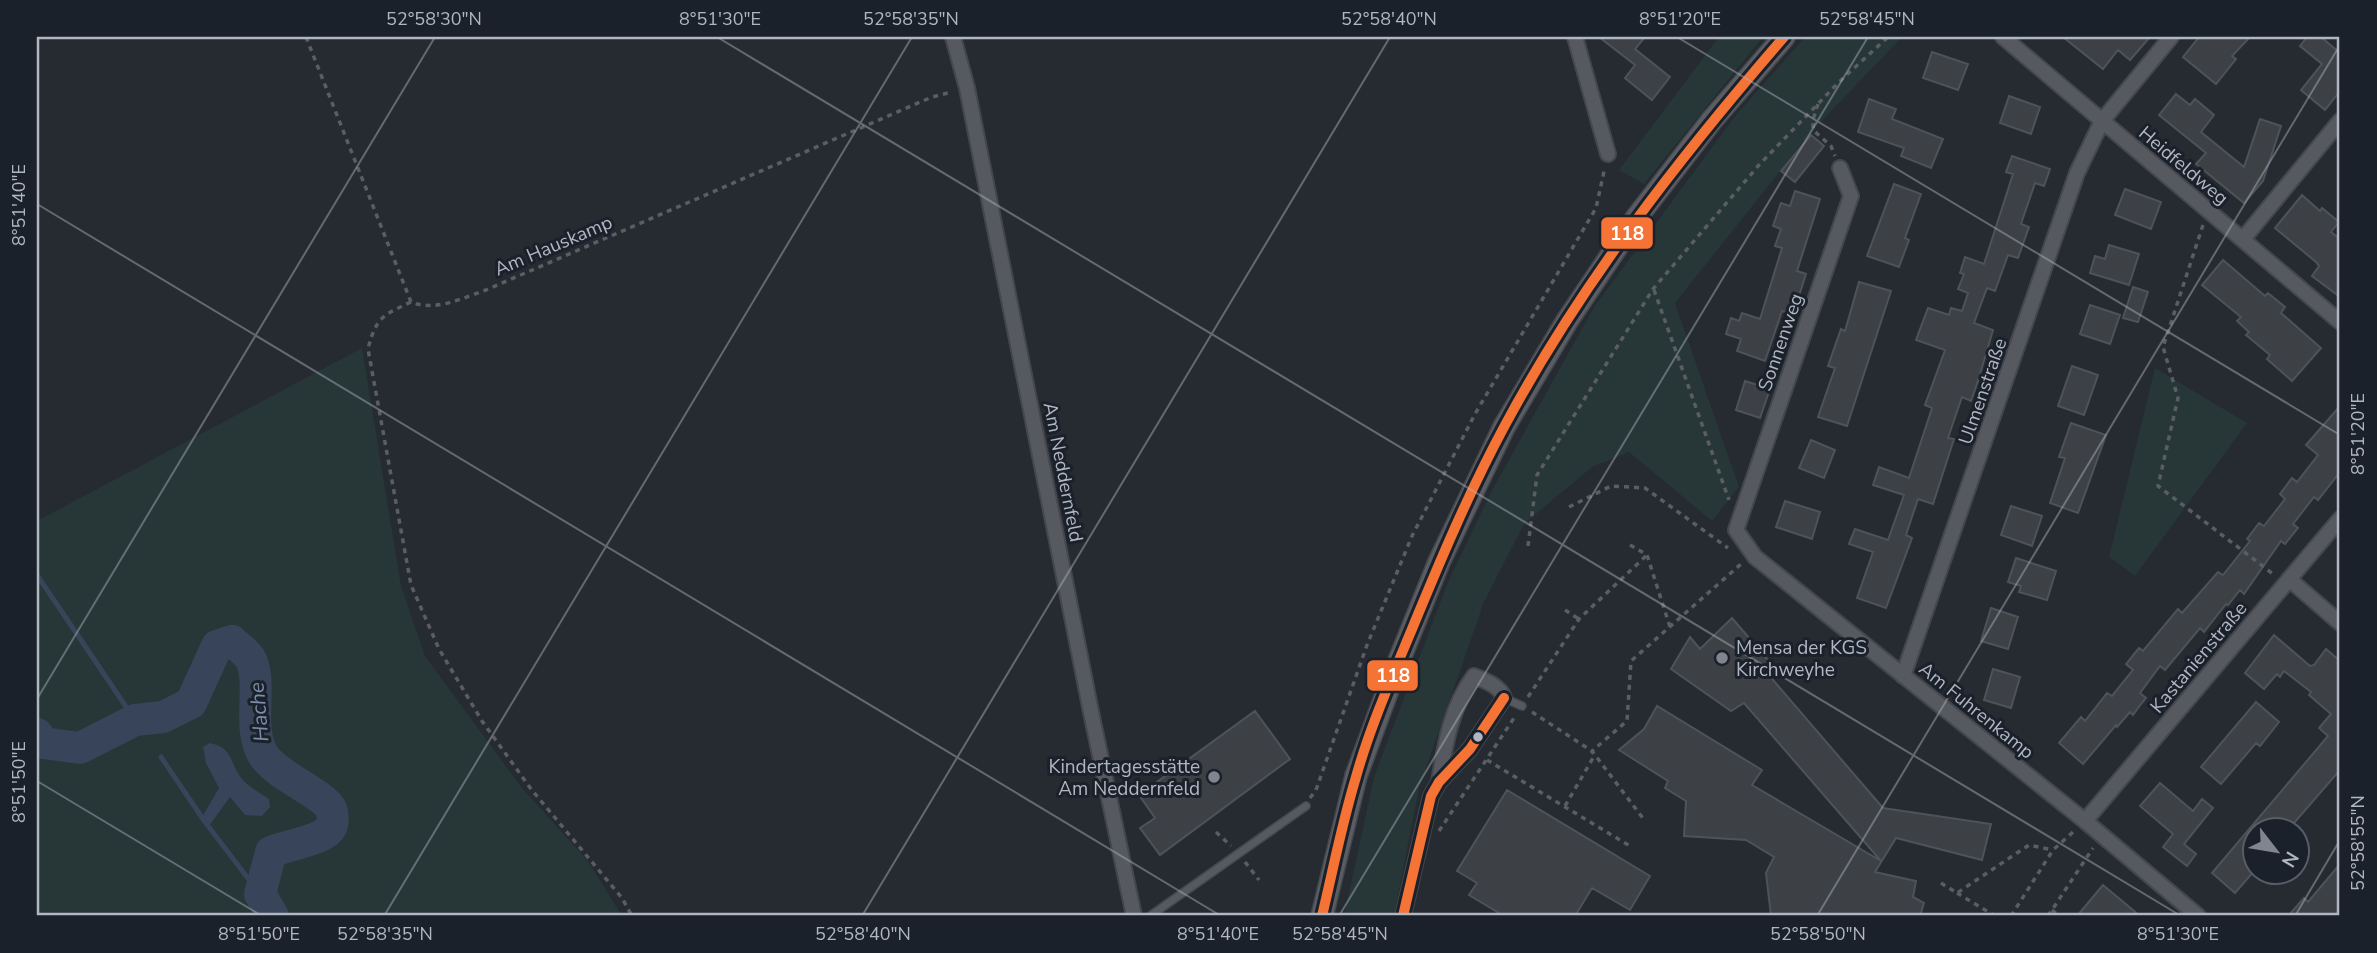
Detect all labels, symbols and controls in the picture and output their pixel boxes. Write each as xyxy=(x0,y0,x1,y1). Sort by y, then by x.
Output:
text: 52°58'30"N xyxy=(386,7,482,31)
text: 8°51'30"E xyxy=(679,7,761,31)
text: 52°58'35"N xyxy=(863,7,959,31)
text: 52°58'40"N xyxy=(1341,7,1437,31)
text: 8°51'20"E xyxy=(1639,7,1721,31)
text: 52°58'45"N xyxy=(1819,7,1915,31)
street label: Heidfeldweg xyxy=(2133,120,2234,211)
text: 8°51'40"E xyxy=(7,164,31,246)
street label: Am Hauskamp xyxy=(490,209,617,283)
line badge: 118 xyxy=(1600,216,1654,250)
text: 118 xyxy=(1610,221,1644,247)
street label: Sonnenweg xyxy=(1752,290,1810,395)
street label: Ulmenstraße xyxy=(1953,335,2013,448)
text: 8°51'20"E xyxy=(2346,393,2370,475)
street label: Am Neddernfeld xyxy=(1037,400,1089,544)
street label: Kastanienstraße xyxy=(2144,596,2253,719)
place label: Mensa der KGS Kirchweyhe xyxy=(1736,635,1867,683)
marker: Mensa der KGS Kirchweyhe xyxy=(1714,650,1730,666)
street label: Am Fuhrenkamp xyxy=(1913,656,2039,765)
line badge: 118 xyxy=(1366,659,1419,692)
text: 118 xyxy=(1376,663,1410,689)
water label: Hache xyxy=(242,681,276,743)
unlabelled marker xyxy=(1471,730,1485,744)
text: 8°51'50"E xyxy=(7,741,31,823)
place label: Kindertagesstätte Am Neddernfeld xyxy=(1049,754,1200,802)
marker: Kindertagesstätte Am Neddernfeld xyxy=(1206,769,1222,785)
text: 52°58'55"N xyxy=(2346,795,2370,891)
north arrow xyxy=(2240,816,2310,886)
text: N xyxy=(2275,846,2305,872)
text: 8°51'50"E xyxy=(218,922,300,946)
text: 52°58'35"N xyxy=(337,922,433,946)
text: 52°58'40"N xyxy=(815,922,911,946)
text: 8°51'40"E xyxy=(1177,922,1259,946)
text: 52°58'45"N xyxy=(1292,922,1388,946)
text: 52°58'50"N xyxy=(1770,922,1866,946)
text: 8°51'30"E xyxy=(2137,922,2219,946)

